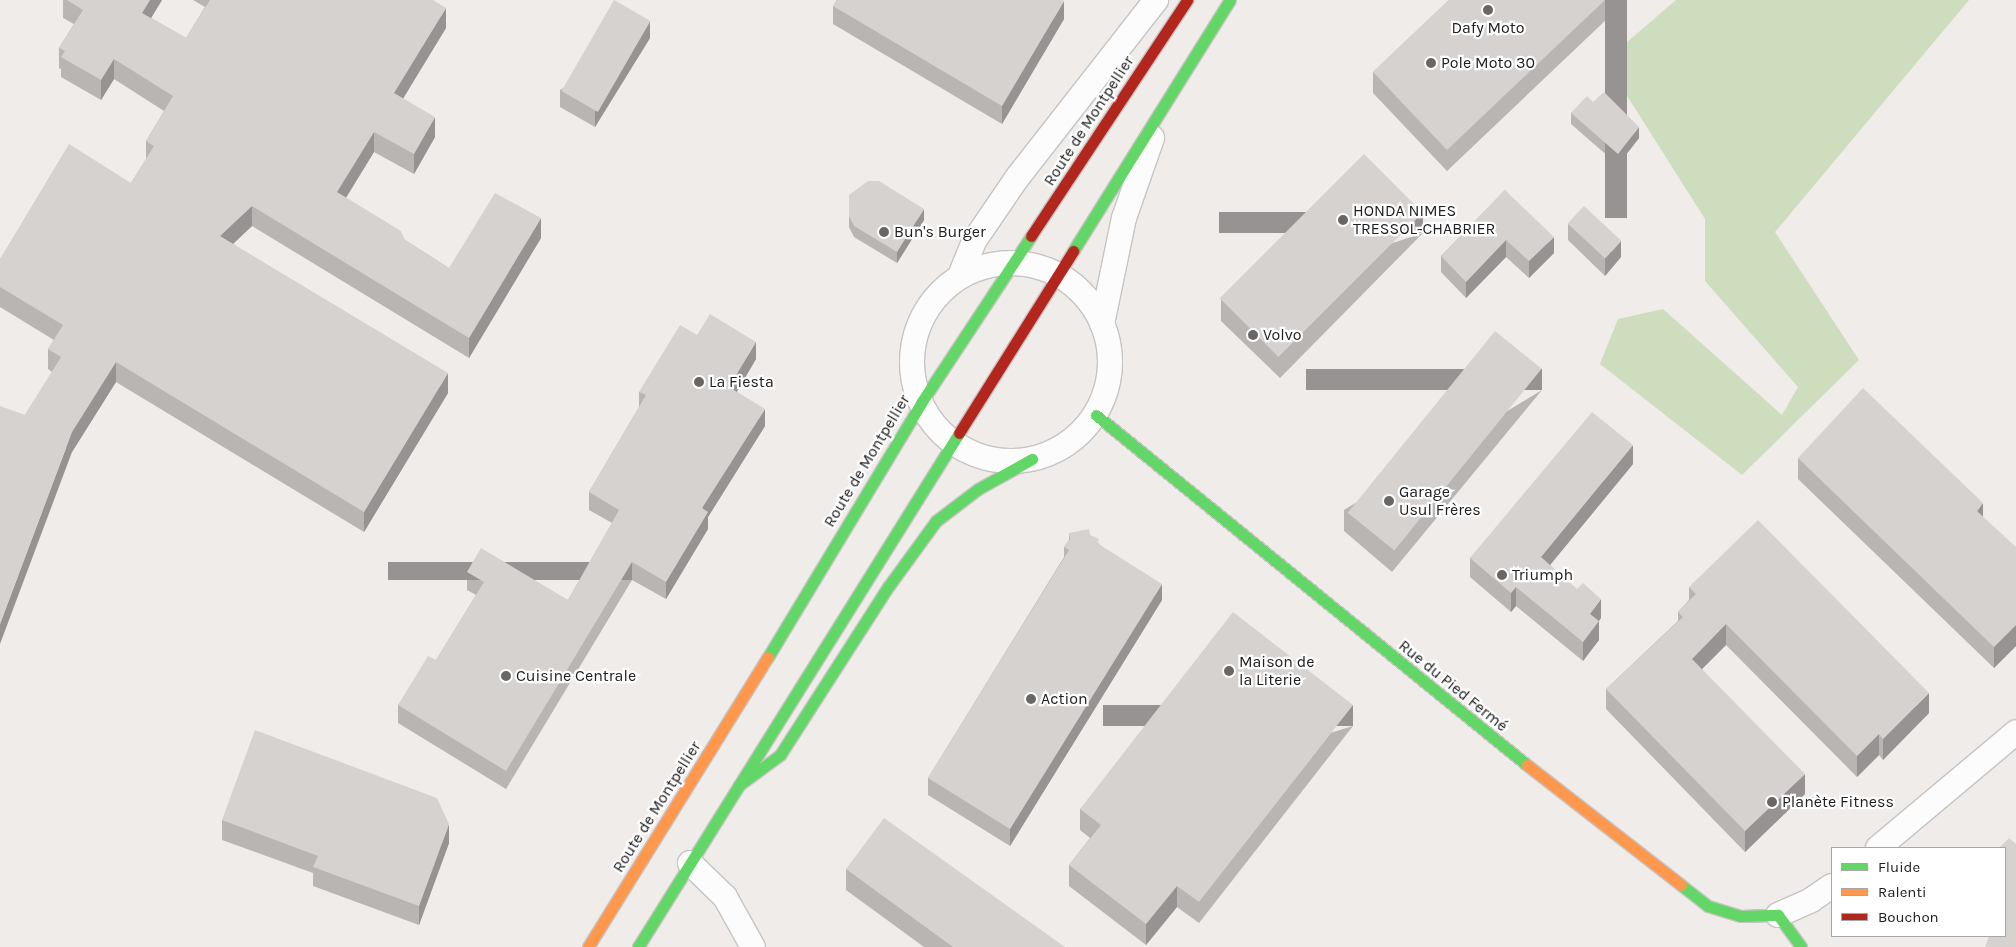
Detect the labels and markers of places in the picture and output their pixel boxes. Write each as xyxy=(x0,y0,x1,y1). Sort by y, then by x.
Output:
marker: Dafy Moto xyxy=(1482,4,1494,16)
place label: Dafy Moto xyxy=(1451,18,1525,38)
place label: Pole Moto 30 xyxy=(1441,53,1535,73)
marker: Pole Moto 30 xyxy=(1425,57,1437,69)
place label: HONDA NIMES TRESSOL-CHABRIER xyxy=(1353,201,1495,239)
marker: HONDA NIMES TRESSOL-CHABRIER xyxy=(1337,214,1349,226)
place label: Bun's Burger xyxy=(894,222,986,242)
marker: Bun's Burger xyxy=(878,226,890,238)
place label: Volvo xyxy=(1263,325,1301,345)
marker: Volvo xyxy=(1247,329,1259,341)
place label: La Fiesta xyxy=(709,372,774,392)
marker: La Fiesta xyxy=(693,376,705,388)
place label: Garage Usul Frères xyxy=(1399,482,1481,520)
marker: Garage Usul Frères xyxy=(1383,495,1395,507)
place label: Triumph xyxy=(1512,565,1573,585)
marker: Triumph xyxy=(1496,569,1508,581)
place label: Maison de la Literie xyxy=(1239,652,1314,690)
marker: Maison de la Literie xyxy=(1223,665,1235,677)
place label: Cuisine Centrale xyxy=(516,666,636,686)
marker: Cuisine Centrale xyxy=(500,670,512,682)
place label: Action xyxy=(1041,689,1088,709)
marker: Action xyxy=(1025,693,1037,705)
place label: Planète Fitness xyxy=(1782,792,1894,812)
marker: Planète Fitness xyxy=(1766,796,1778,808)

